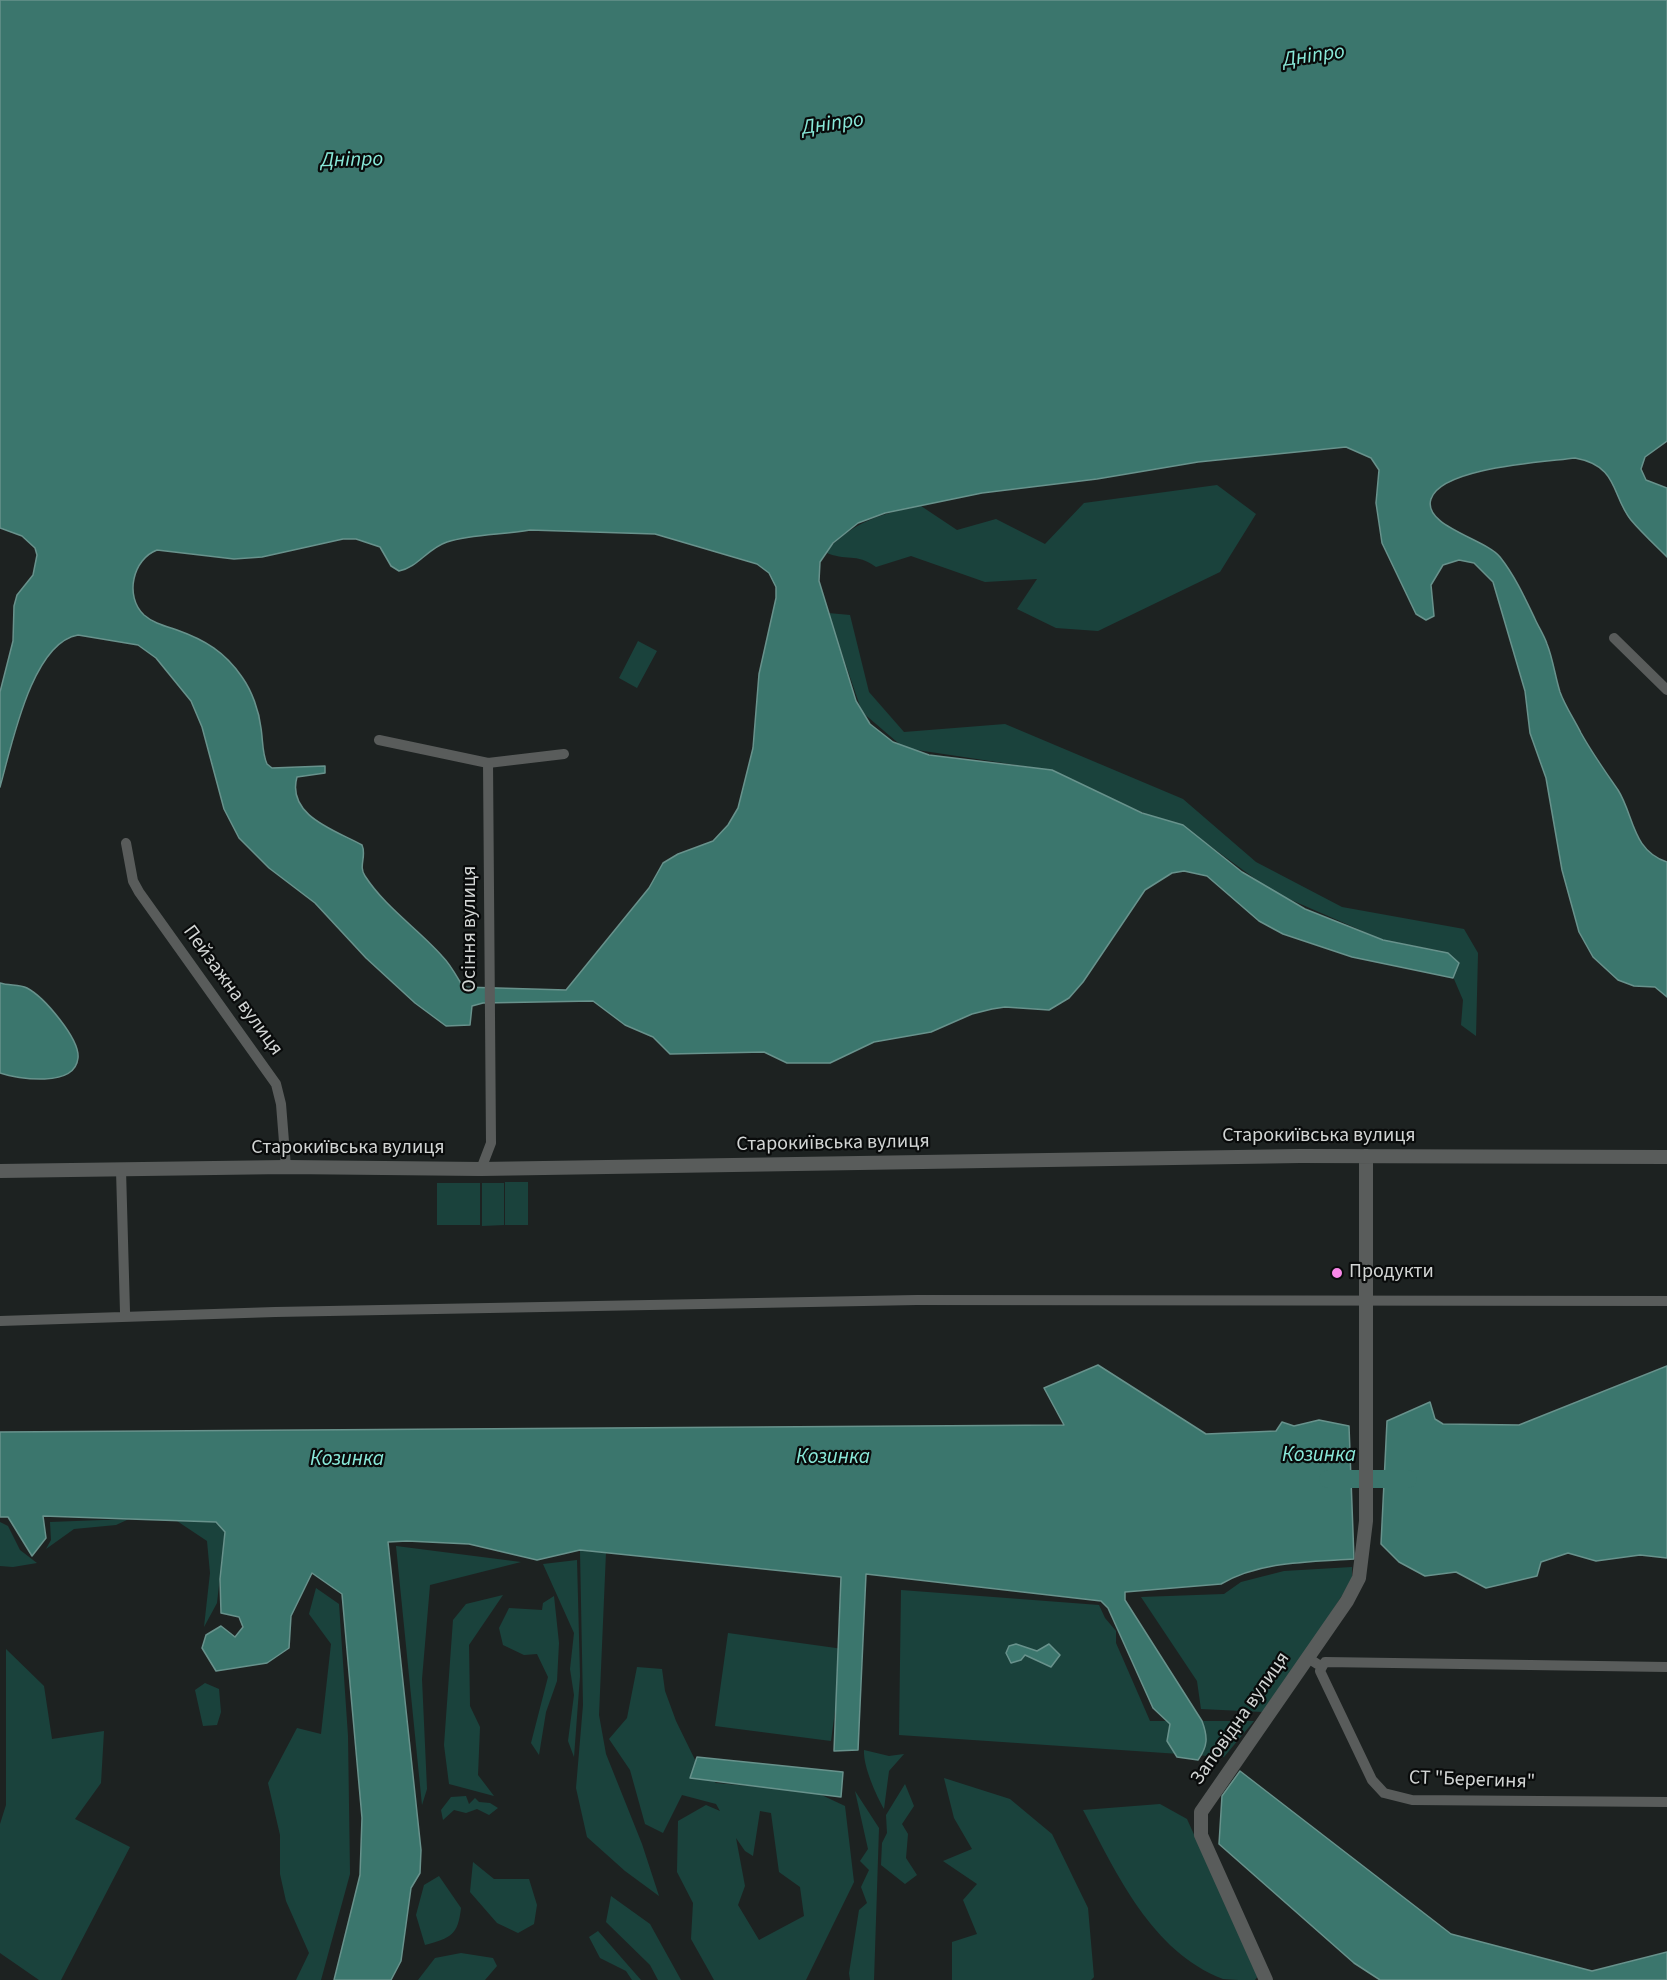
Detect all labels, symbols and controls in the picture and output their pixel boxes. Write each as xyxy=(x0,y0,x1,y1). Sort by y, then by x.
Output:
water label: Дніпро xyxy=(1281,40,1347,74)
water label: Дніпро xyxy=(800,108,866,142)
water label: Дніпро xyxy=(321,148,383,174)
street label: Осіння вулиця xyxy=(459,866,483,992)
street label: Пейзажна вулиця xyxy=(177,921,287,1061)
street label: Старокиївська вулиця xyxy=(1222,1125,1416,1149)
street label: Старокиївська вулиця xyxy=(736,1130,930,1158)
street label: Старокиївська вулиця xyxy=(251,1137,445,1161)
place label: Продукти xyxy=(1349,1261,1434,1285)
marker: Продукти xyxy=(1330,1266,1344,1280)
water label: Козинка xyxy=(1282,1443,1356,1469)
water label: Козинка xyxy=(796,1445,870,1471)
water label: Козинка xyxy=(310,1447,384,1473)
street label: Заповідна вулиця xyxy=(1186,1648,1296,1790)
street label: СТ "Берегиня" xyxy=(1408,1767,1536,1795)

